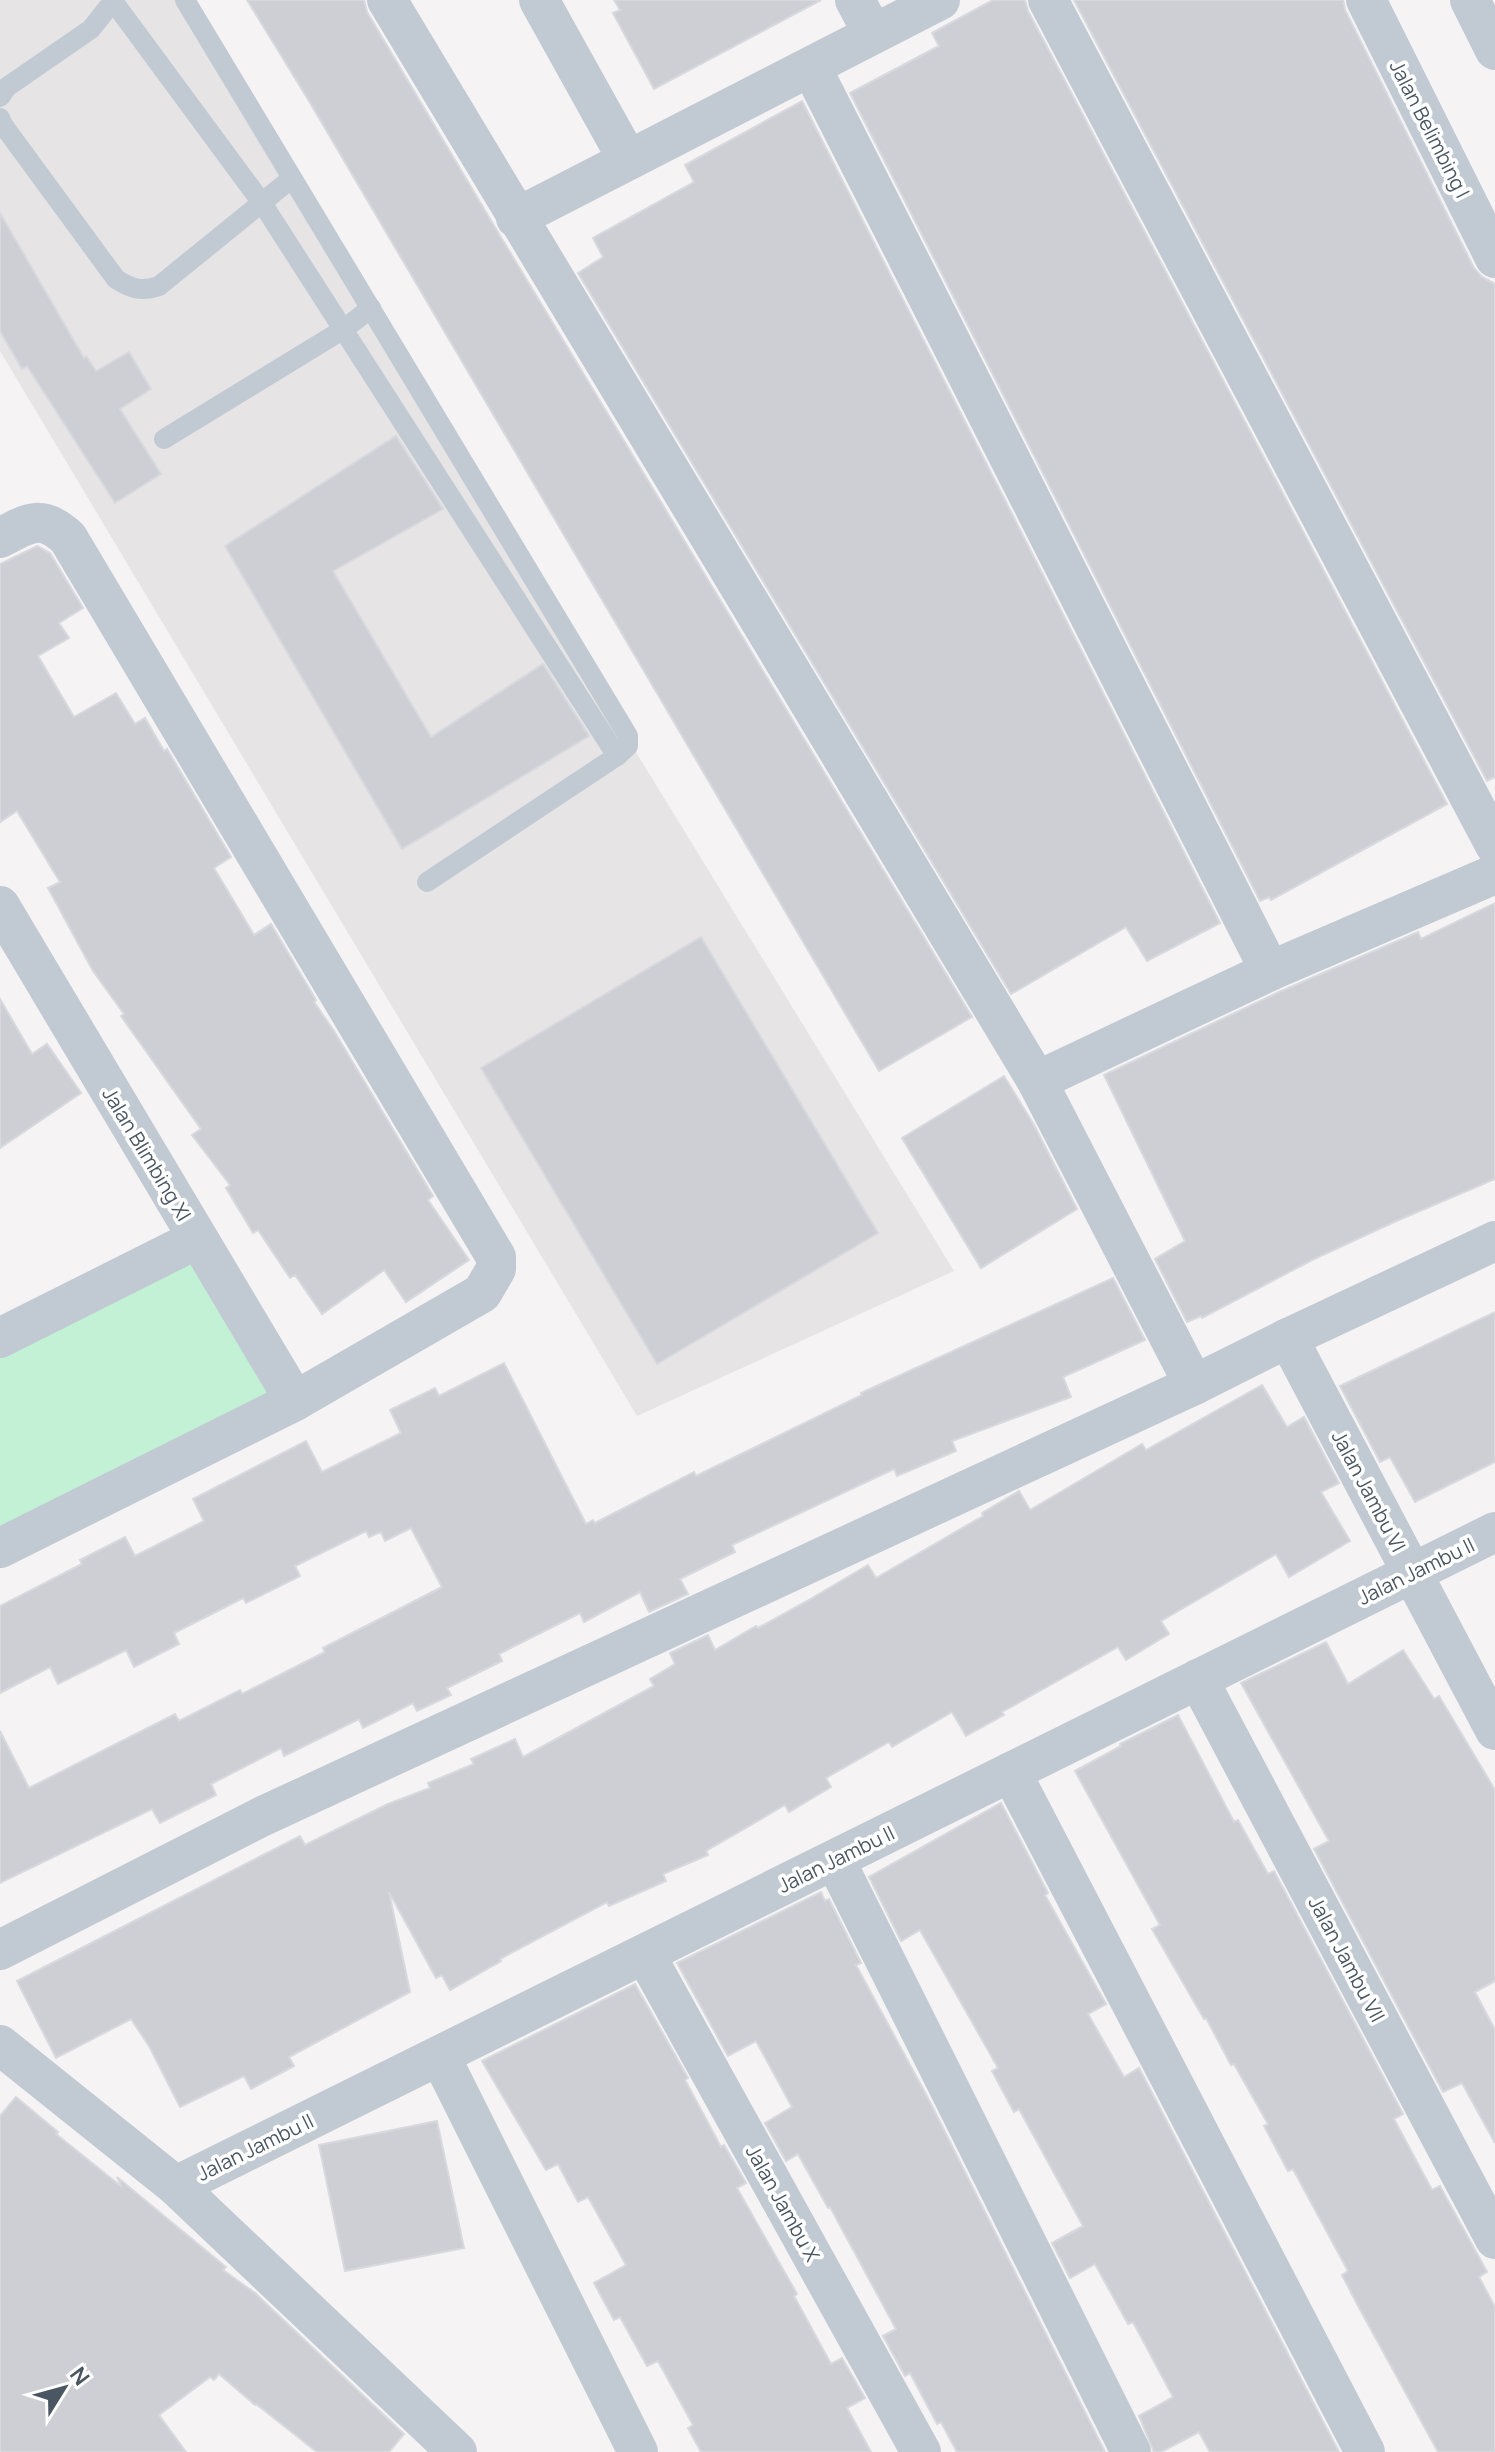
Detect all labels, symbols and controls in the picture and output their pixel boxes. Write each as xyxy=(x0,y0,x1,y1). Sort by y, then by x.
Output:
street label: Jalan Belimbing I xyxy=(1384,56,1476,202)
street label: Jalan Blimbing XI xyxy=(96,1082,198,1226)
street label: Jalan Jambu VI xyxy=(1326,1426,1412,1556)
street label: Jalan Jambu II xyxy=(1353,1531,1479,1611)
street label: Jalan Jambu II xyxy=(773,1819,899,1899)
street label: Jalan Jambu VII xyxy=(1303,1892,1391,2026)
street label: Jalan Jambu II xyxy=(192,2107,318,2187)
street label: Jalan Jambu X xyxy=(740,2140,826,2266)
north arrow xyxy=(24,2348,104,2428)
text: N xyxy=(63,2361,97,2391)

